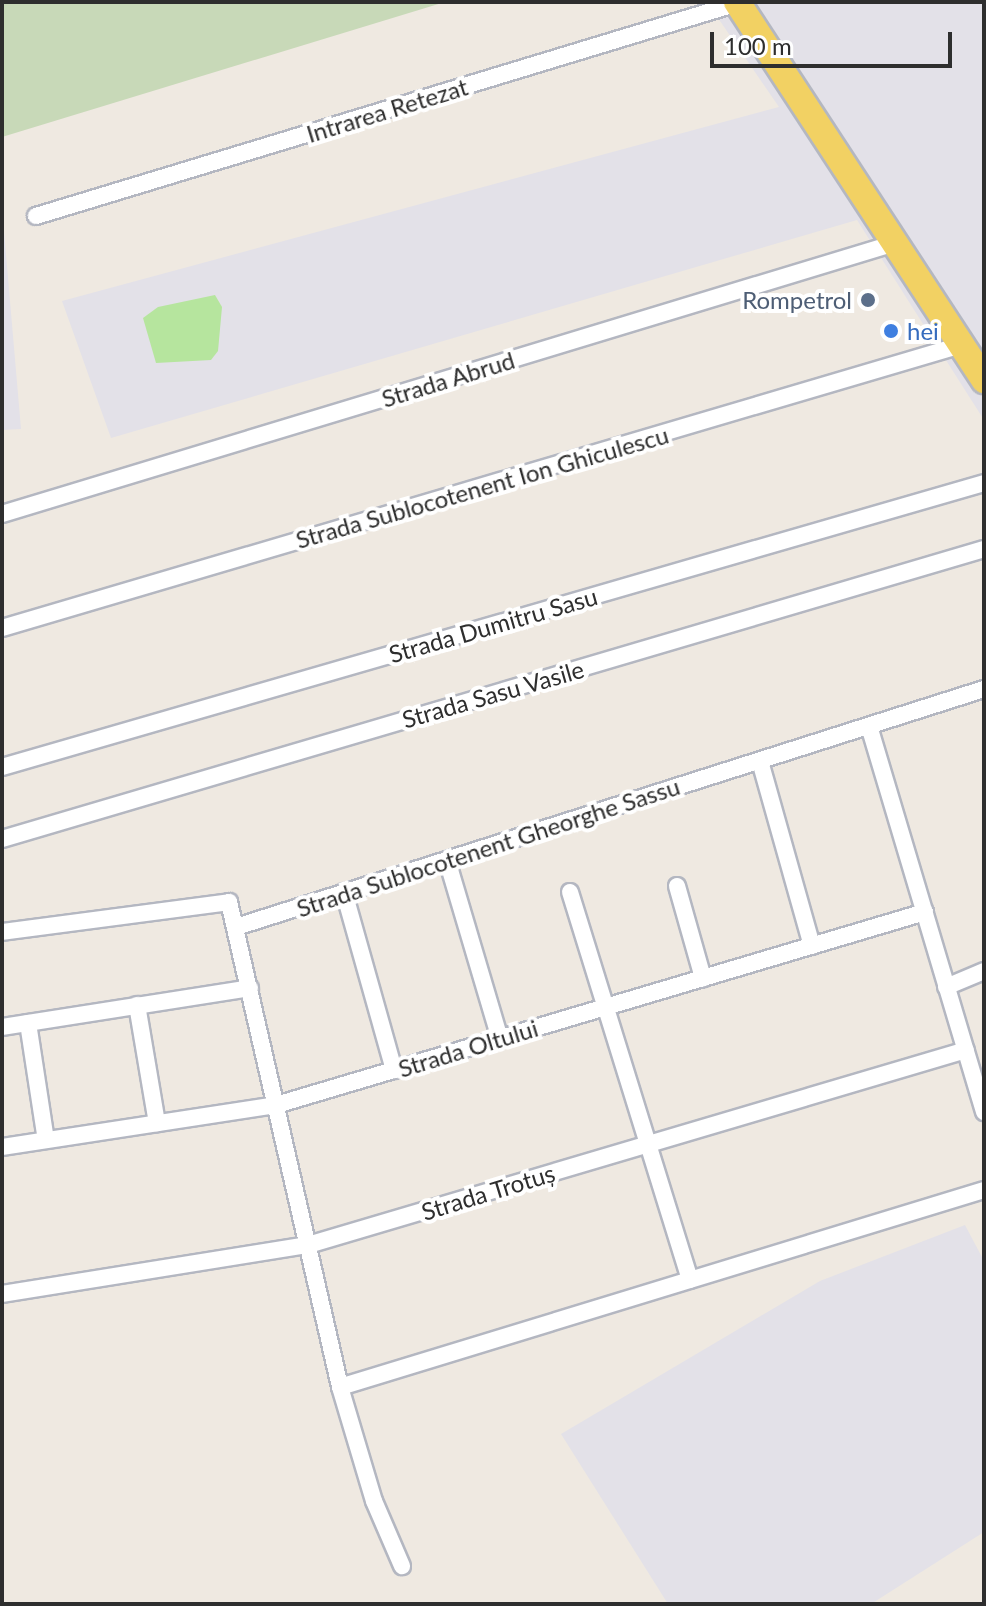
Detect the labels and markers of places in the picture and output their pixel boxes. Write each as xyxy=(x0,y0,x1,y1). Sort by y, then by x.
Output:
place label: Rompetrol xyxy=(742,286,852,314)
marker: Rompetrol xyxy=(859,291,877,309)
place label: hei xyxy=(907,317,939,345)
marker: hei xyxy=(882,322,900,340)

